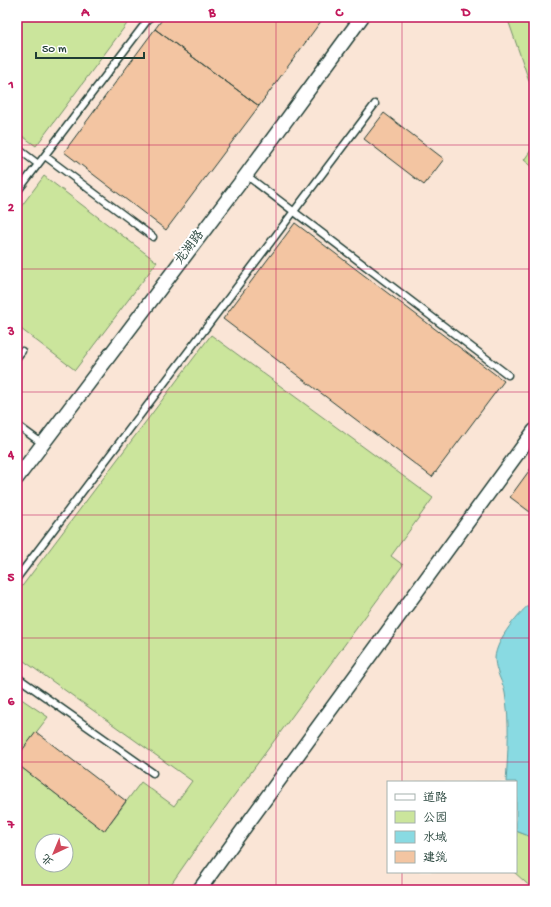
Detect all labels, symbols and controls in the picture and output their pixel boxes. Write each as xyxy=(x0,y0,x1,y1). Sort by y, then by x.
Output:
text: A xyxy=(80,6,90,21)
text: B xyxy=(208,6,217,21)
text: C xyxy=(334,6,344,21)
text: D xyxy=(461,6,471,21)
scale bar xyxy=(36,34,144,60)
text: 50 m xyxy=(42,43,67,57)
text: 1 xyxy=(7,78,14,93)
text: 2 xyxy=(8,201,15,216)
street label: 龙湖路 xyxy=(171,227,208,268)
text: 3 xyxy=(7,325,15,340)
text: 4 xyxy=(7,448,15,463)
text: 5 xyxy=(8,571,15,586)
text: 6 xyxy=(8,695,15,710)
legend xyxy=(387,781,517,873)
text: 道路 xyxy=(423,791,447,806)
text: 公园 xyxy=(423,811,447,826)
text: 7 xyxy=(7,818,16,833)
text: 水域 xyxy=(423,831,447,846)
north arrow xyxy=(34,833,74,873)
text: 北 xyxy=(40,851,57,867)
text: 建筑 xyxy=(423,851,447,866)

